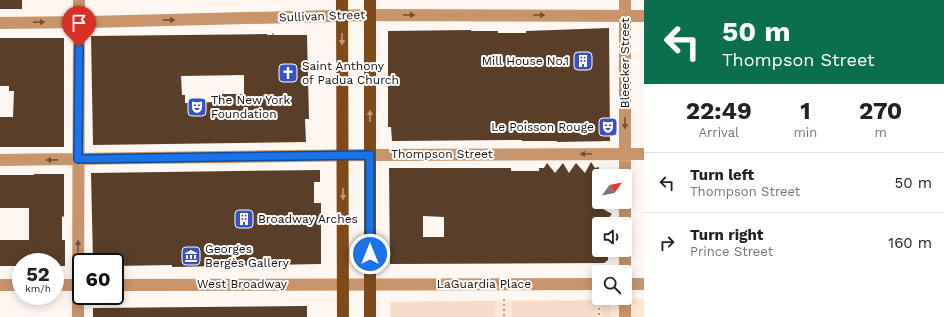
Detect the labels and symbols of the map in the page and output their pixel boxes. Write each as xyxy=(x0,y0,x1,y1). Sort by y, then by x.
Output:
pin xyxy=(62,6,96,47)
street label: Sullivan Street xyxy=(279,8,365,24)
one-way arrow xyxy=(403,12,416,18)
one-way arrow xyxy=(533,12,545,19)
one-way arrow xyxy=(163,17,176,23)
street label: Bleecker Street xyxy=(618,18,632,108)
one-way arrow xyxy=(33,19,46,25)
one-way arrow xyxy=(339,33,345,46)
building icon: Mill House No.1 xyxy=(572,50,594,72)
place label: Mill House No.1 xyxy=(482,54,569,68)
place label: Saint Anthony of Padua Church xyxy=(302,59,399,87)
church icon: Saint Anthony of Padua Church xyxy=(277,62,299,84)
place label: The New York Foundation xyxy=(211,93,290,121)
theatre icon: The New York Foundation xyxy=(186,96,208,118)
one-way arrow xyxy=(367,109,373,122)
theatre icon: Le Poisson Rouge xyxy=(597,116,619,138)
one-way arrow xyxy=(622,117,628,130)
place label: Le Poisson Rouge xyxy=(491,120,594,134)
street label: Thompson Street xyxy=(391,147,493,161)
one-way arrow xyxy=(579,151,592,157)
one-way arrow xyxy=(45,157,58,163)
north arrow xyxy=(592,169,632,209)
one-way arrow xyxy=(340,188,346,201)
building icon: Broadway Arches xyxy=(233,208,255,230)
place label: Broadway Arches xyxy=(258,212,358,226)
position arrow xyxy=(349,233,391,275)
one-way arrow xyxy=(75,239,81,252)
place label: Georges Bergès Gallery xyxy=(205,242,290,270)
museum icon: Georges Bergès Gallery xyxy=(180,245,202,267)
speed limit sign: 60 xyxy=(72,253,124,305)
street label: West Broadway xyxy=(197,277,288,291)
street label: LaGuardia Place xyxy=(437,277,531,291)

